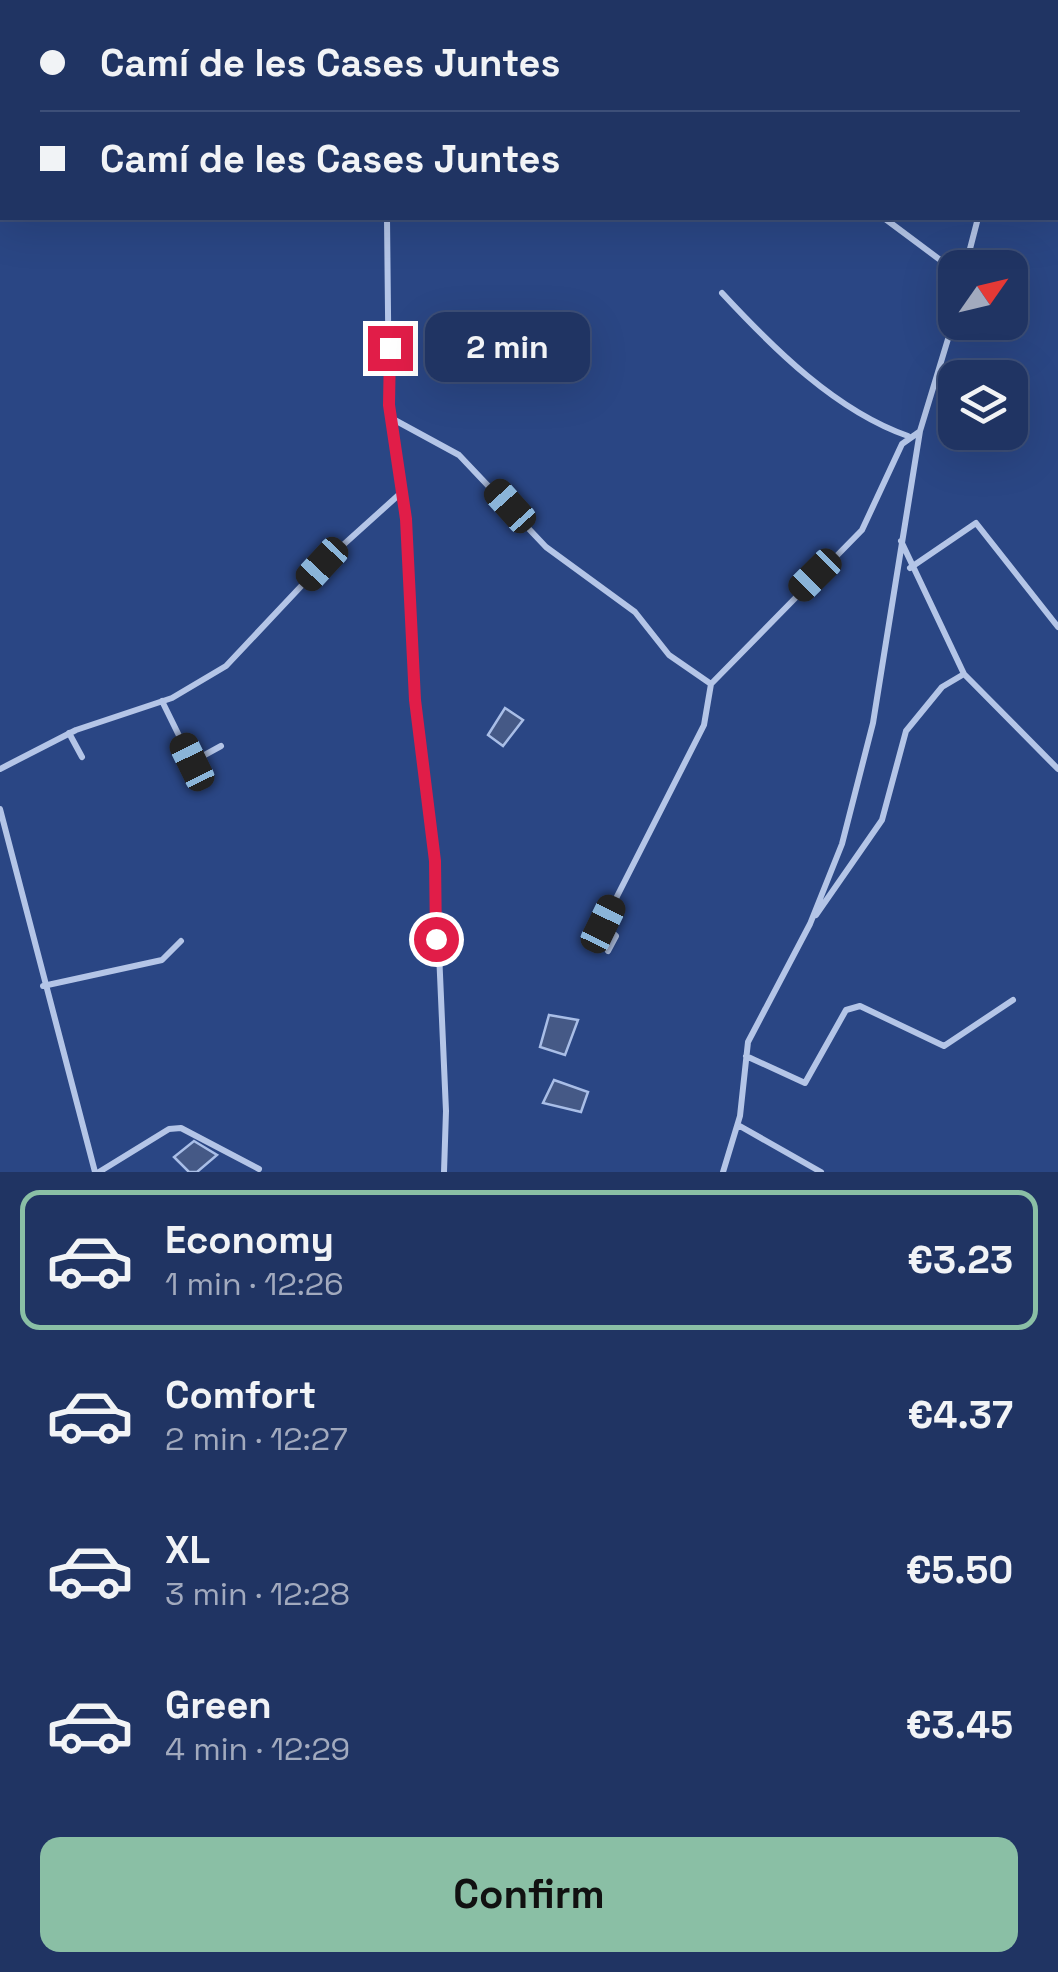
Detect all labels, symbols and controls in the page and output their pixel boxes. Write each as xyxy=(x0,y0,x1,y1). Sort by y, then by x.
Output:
text: Camí de les Cases Juntes xyxy=(100,39,560,87)
text: Camí de les Cases Juntes xyxy=(100,135,560,183)
north arrow xyxy=(938,250,1028,340)
map controls xyxy=(938,250,1028,450)
callout: 2 min xyxy=(425,313,590,383)
route end xyxy=(368,326,413,371)
text: 2 min xyxy=(466,327,549,367)
button: layers xyxy=(938,360,1028,450)
car xyxy=(479,474,541,538)
car xyxy=(291,532,353,596)
car xyxy=(783,543,847,607)
car xyxy=(165,728,219,796)
car xyxy=(576,890,630,958)
route start xyxy=(414,917,459,962)
icon: car xyxy=(45,1215,135,1305)
text: Economy xyxy=(165,1216,334,1264)
text: €3.23 xyxy=(907,1236,1013,1284)
text: 1 min · 12:26 xyxy=(165,1264,344,1304)
icon: car xyxy=(45,1370,135,1460)
text: Comfort xyxy=(165,1371,316,1419)
text: €4.37 xyxy=(908,1391,1013,1439)
text: 2 min · 12:27 xyxy=(165,1419,348,1459)
icon: car xyxy=(45,1525,135,1615)
text: XL xyxy=(165,1526,210,1574)
text: €5.50 xyxy=(906,1546,1013,1594)
text: 3 min · 12:28 xyxy=(165,1574,350,1614)
icon: car xyxy=(45,1680,135,1770)
text: Green xyxy=(165,1681,272,1729)
text: €3.45 xyxy=(906,1701,1013,1749)
text: 4 min · 12:29 xyxy=(165,1729,350,1769)
button: Confirm xyxy=(40,1837,1018,1952)

